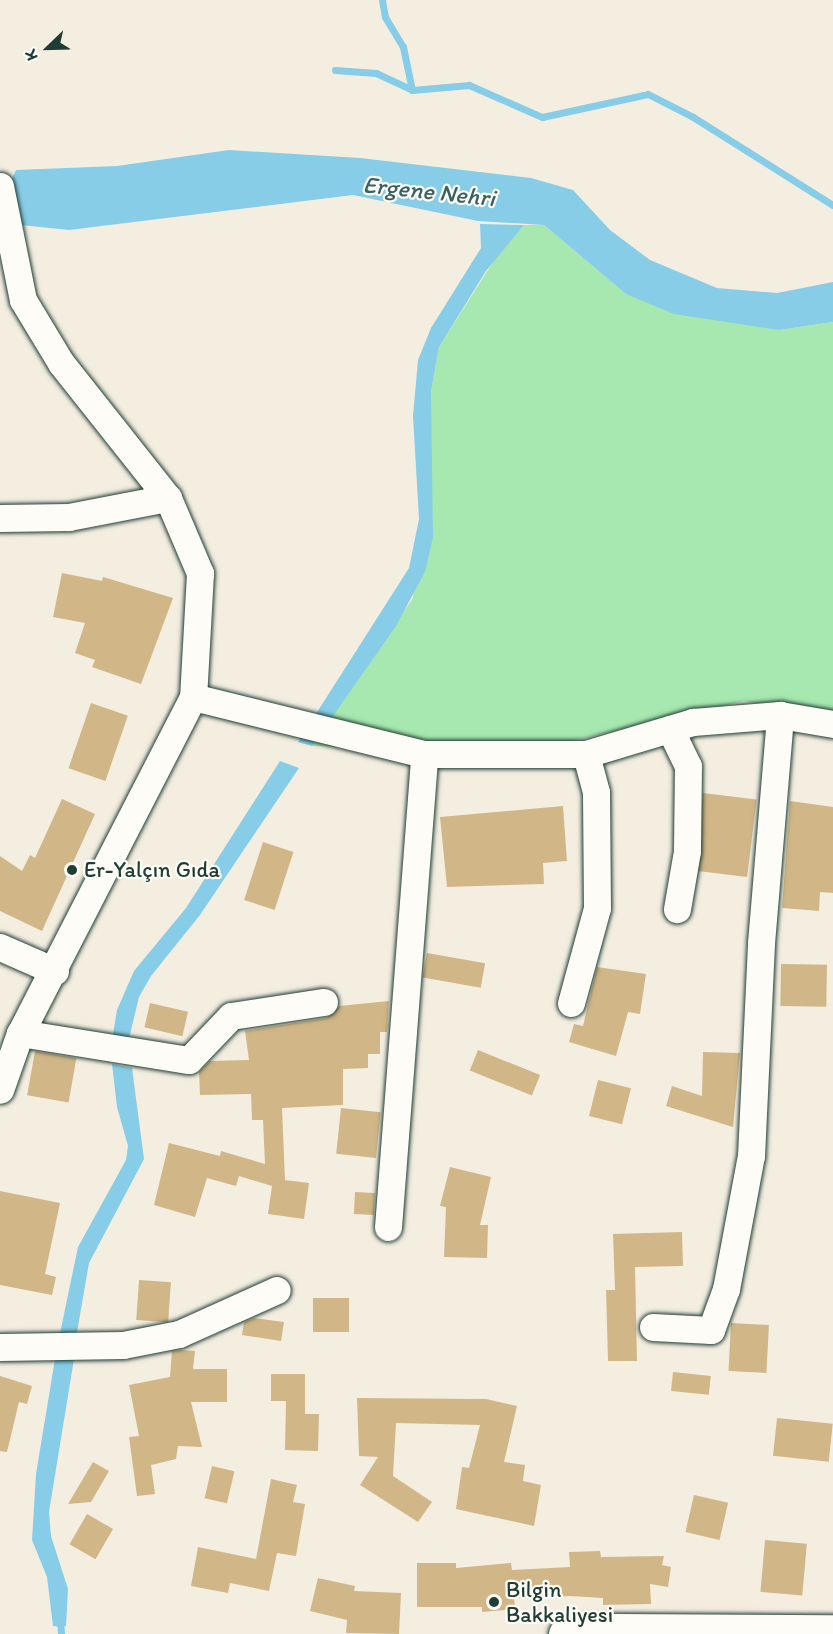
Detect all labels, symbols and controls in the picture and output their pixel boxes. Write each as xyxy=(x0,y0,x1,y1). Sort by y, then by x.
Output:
north arrow xyxy=(18,18,78,78)
text: K xyxy=(20,47,42,64)
water label: Ergene Nehri xyxy=(362,170,496,212)
place label: Er-Yalçın Gıda xyxy=(84,857,220,883)
marker: Er-Yalçın Gıda xyxy=(65,863,79,877)
place label: Bilgin Bakkaliyesi xyxy=(506,1576,613,1628)
marker: Bilgin Bakkaliyesi xyxy=(487,1595,501,1609)

